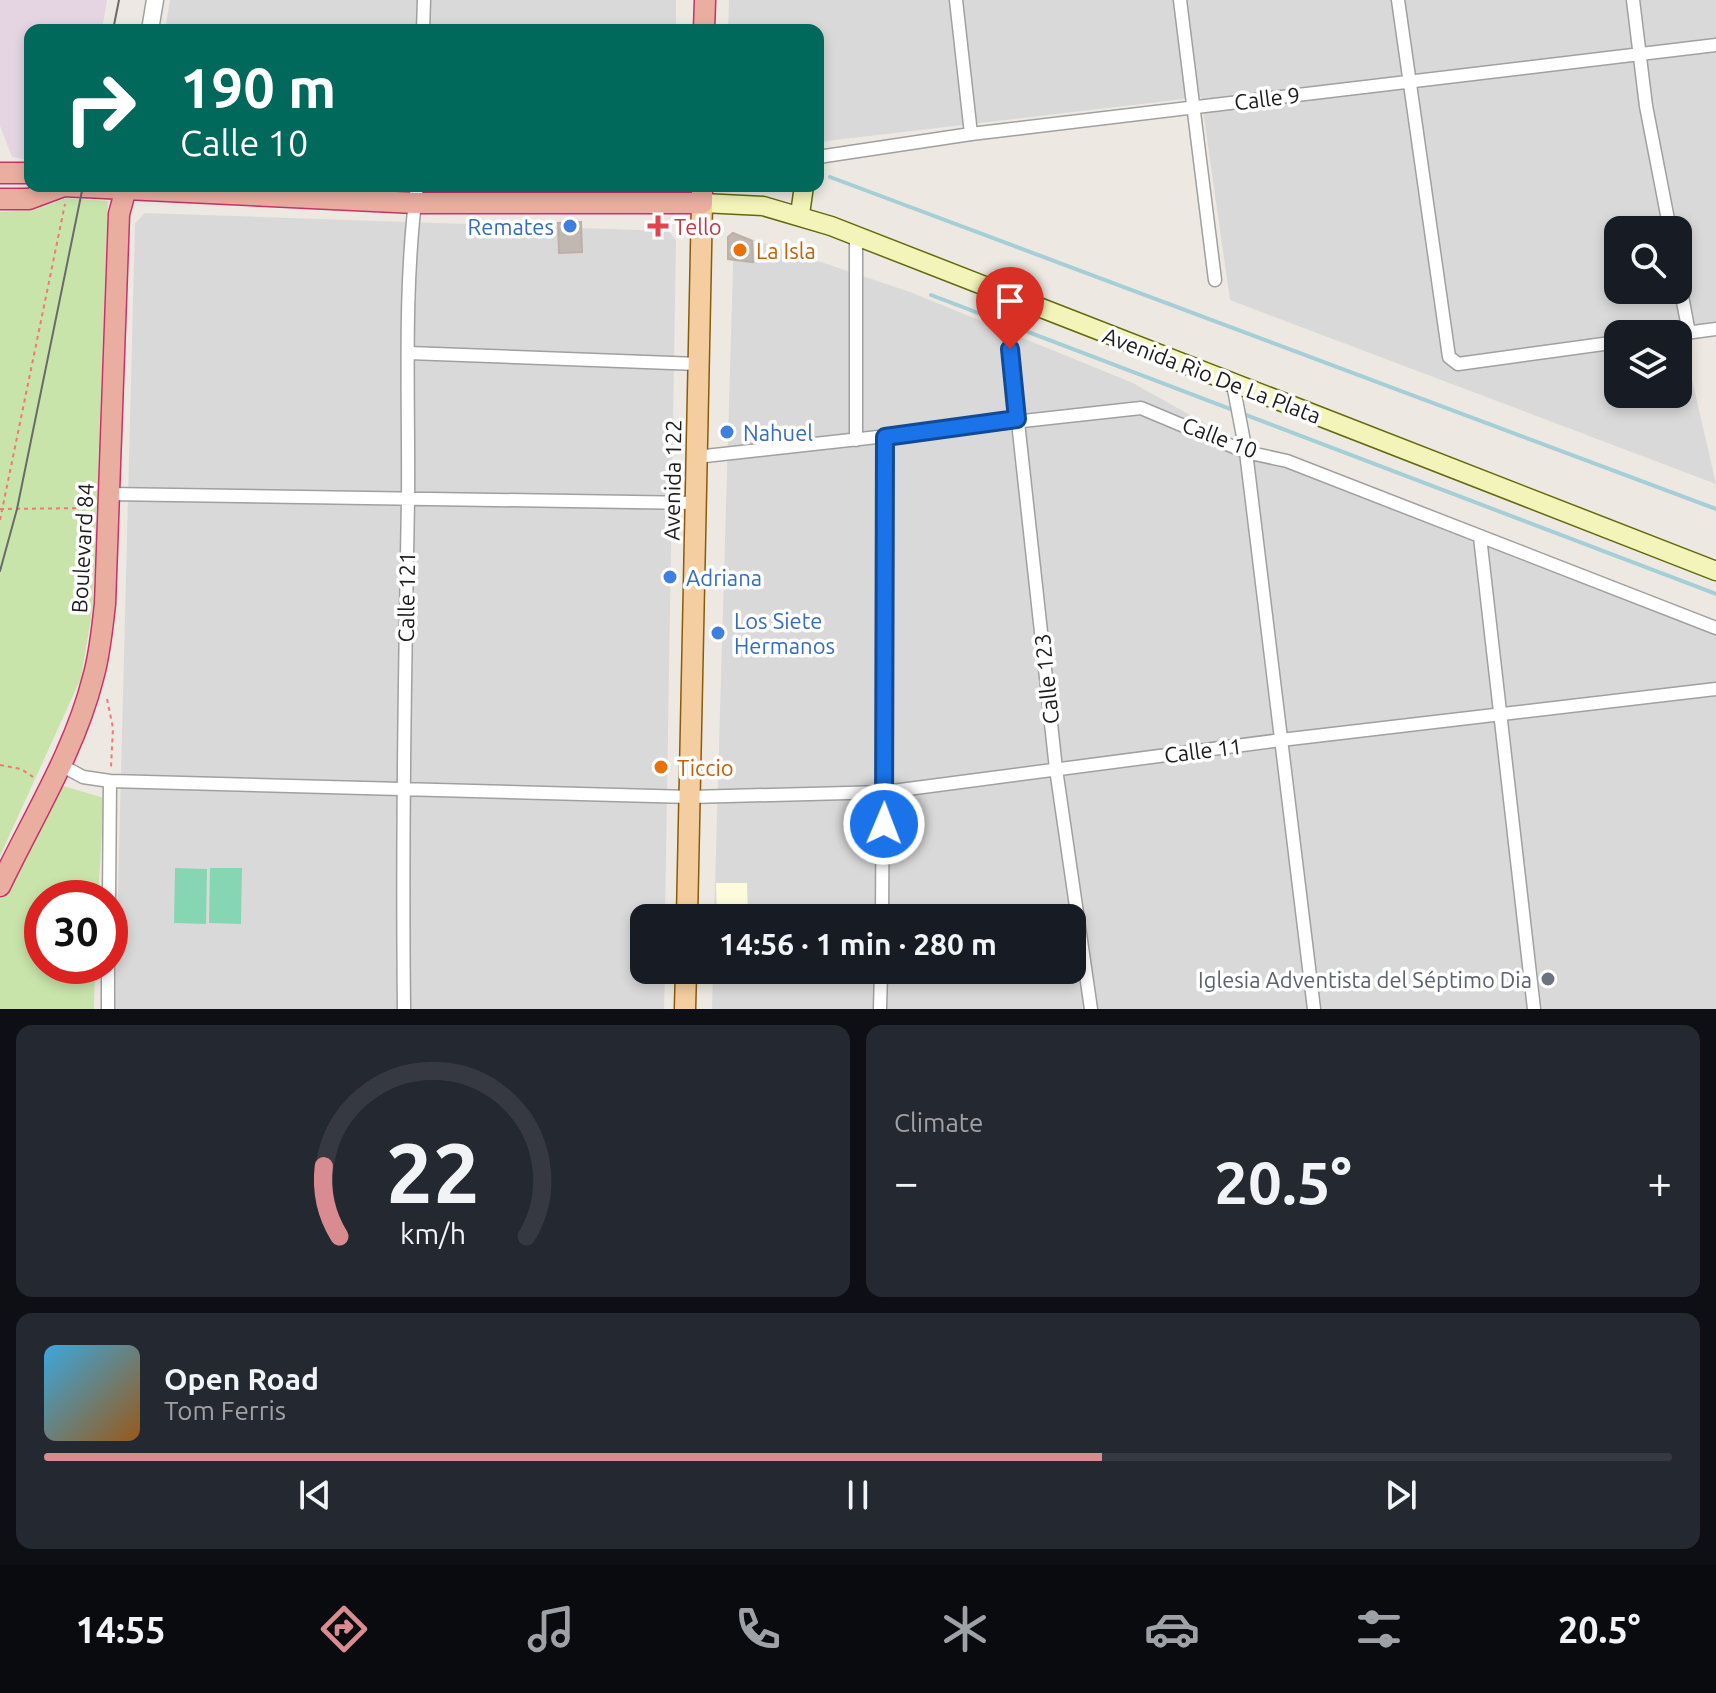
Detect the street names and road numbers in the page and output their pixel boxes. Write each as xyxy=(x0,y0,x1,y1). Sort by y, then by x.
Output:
street label: Calle 9 xyxy=(1233,82,1301,114)
street label: Avenida Rìo De La Plata xyxy=(1099,322,1325,428)
street label: Calle 10 xyxy=(1179,411,1261,463)
street label: Avenida 122 xyxy=(658,419,686,541)
street label: Boulevard 84 xyxy=(66,482,98,614)
street label: Calle 121 xyxy=(393,551,419,643)
street label: Calle 123 xyxy=(1029,633,1063,725)
street label: Calle 11 xyxy=(1163,733,1243,767)

